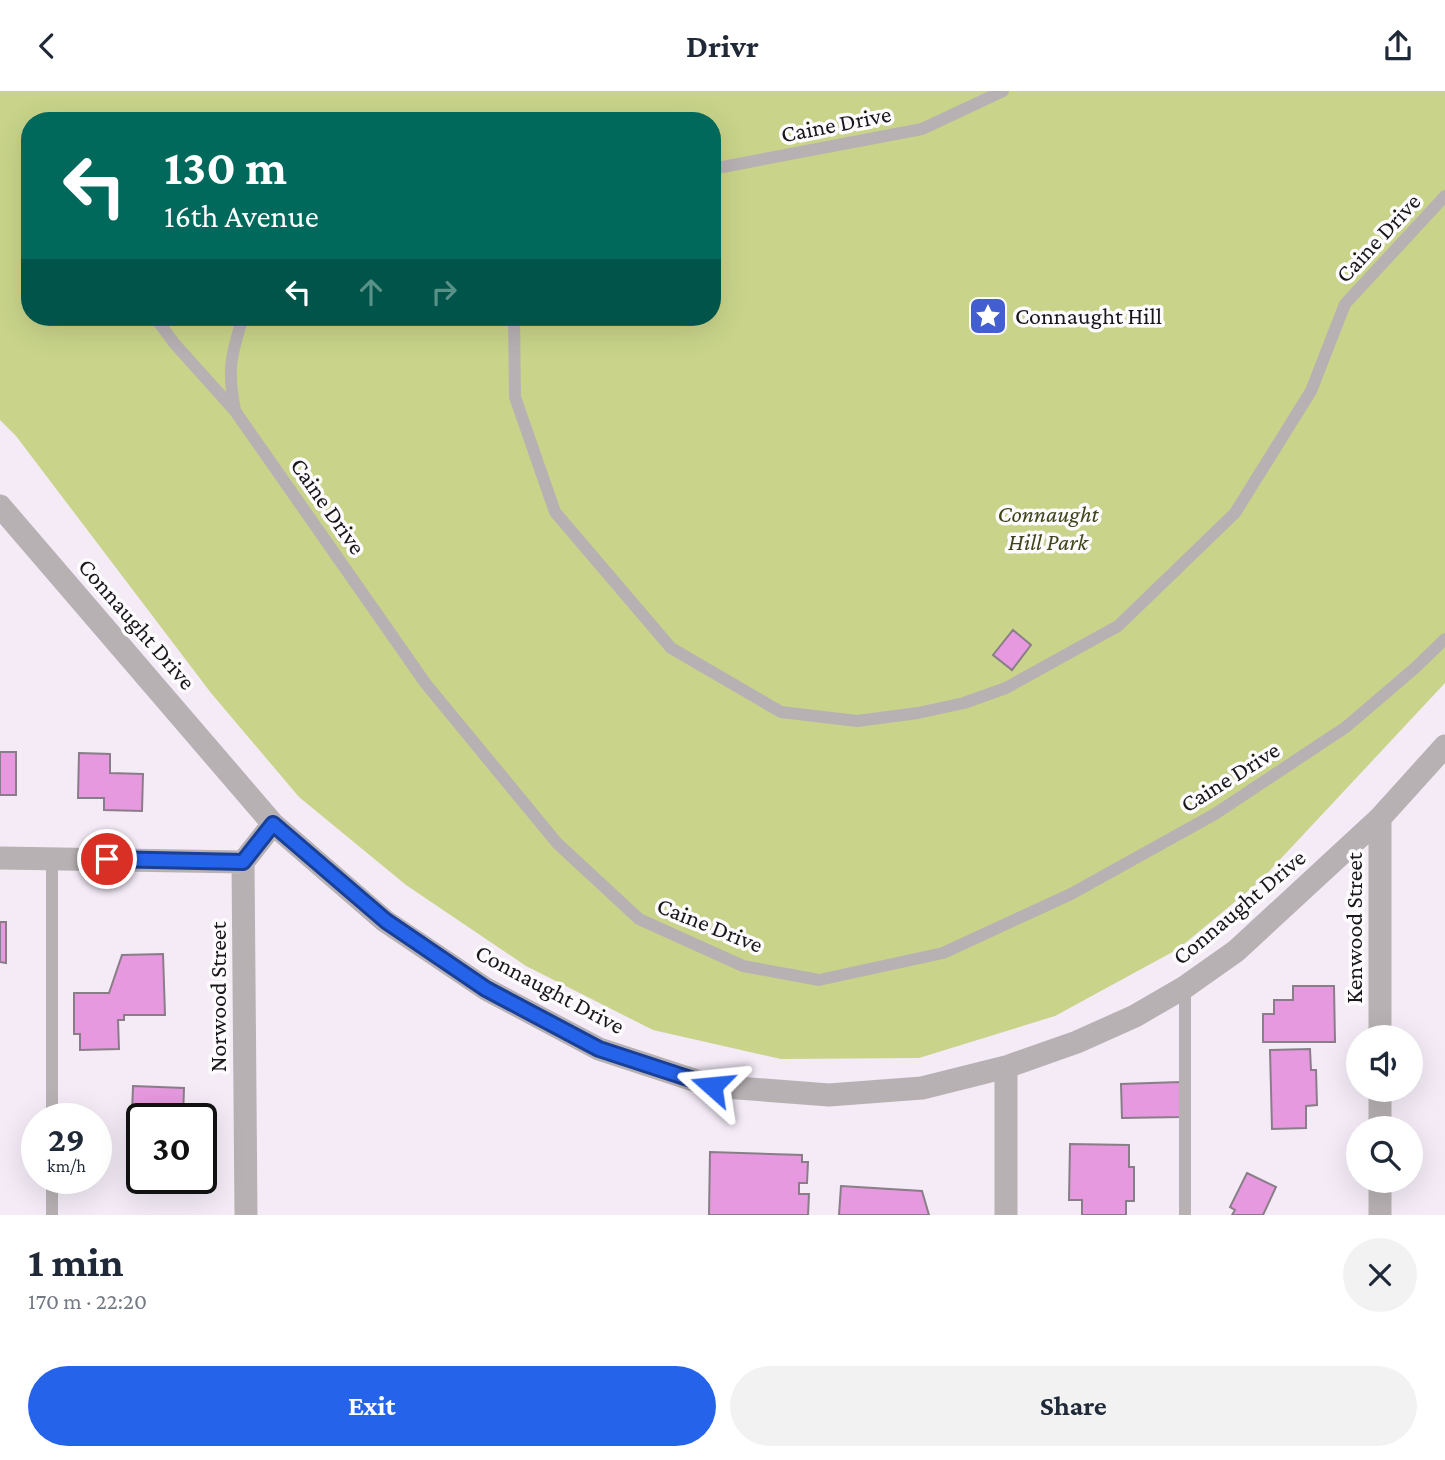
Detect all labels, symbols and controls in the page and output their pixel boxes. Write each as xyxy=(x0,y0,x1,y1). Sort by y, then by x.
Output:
icon: back xyxy=(28,27,66,65)
icon: share xyxy=(1379,27,1417,65)
text: Drivr xyxy=(686,28,759,64)
street label: Caine Drive xyxy=(779,100,893,147)
icon: left xyxy=(49,140,140,231)
text: 130 m xyxy=(164,140,287,195)
street label: Caine Drive xyxy=(1330,188,1426,288)
text: 16th Avenue xyxy=(164,198,319,234)
icon: left xyxy=(279,273,317,311)
icon: ahead xyxy=(352,273,390,311)
icon: right xyxy=(425,273,463,311)
place icon: Connaught Hill xyxy=(967,295,1009,337)
place label: Connaught Hill xyxy=(1015,302,1162,329)
street label: Caine Drive xyxy=(285,452,371,559)
park label: Connaught Hill Park xyxy=(997,500,1100,555)
street label: Connaught Drive xyxy=(73,553,202,695)
street label: Caine Drive xyxy=(1175,736,1284,818)
pin xyxy=(77,829,137,889)
icon: arrive xyxy=(88,840,126,878)
street label: Connaught Drive xyxy=(1167,843,1310,970)
street label: Kenwood Street xyxy=(1340,851,1367,1004)
street label: Caine Drive xyxy=(653,891,767,958)
street label: Norwood Street xyxy=(204,921,231,1072)
street label: Connaught Drive xyxy=(471,938,629,1039)
map controls xyxy=(1346,1025,1423,1193)
button: sound xyxy=(1346,1025,1423,1102)
position arrow xyxy=(675,1049,749,1123)
speed limit sign: 30 xyxy=(126,1103,217,1194)
button: search xyxy=(1346,1116,1423,1193)
text: 29 xyxy=(48,1120,85,1159)
text: km/h xyxy=(47,1156,86,1176)
text: 1 min xyxy=(28,1238,124,1285)
button: close xyxy=(1343,1238,1417,1312)
text: 170 m · 22:20 xyxy=(28,1288,147,1314)
button: Exit xyxy=(28,1366,716,1446)
button: Share xyxy=(730,1366,1417,1446)

